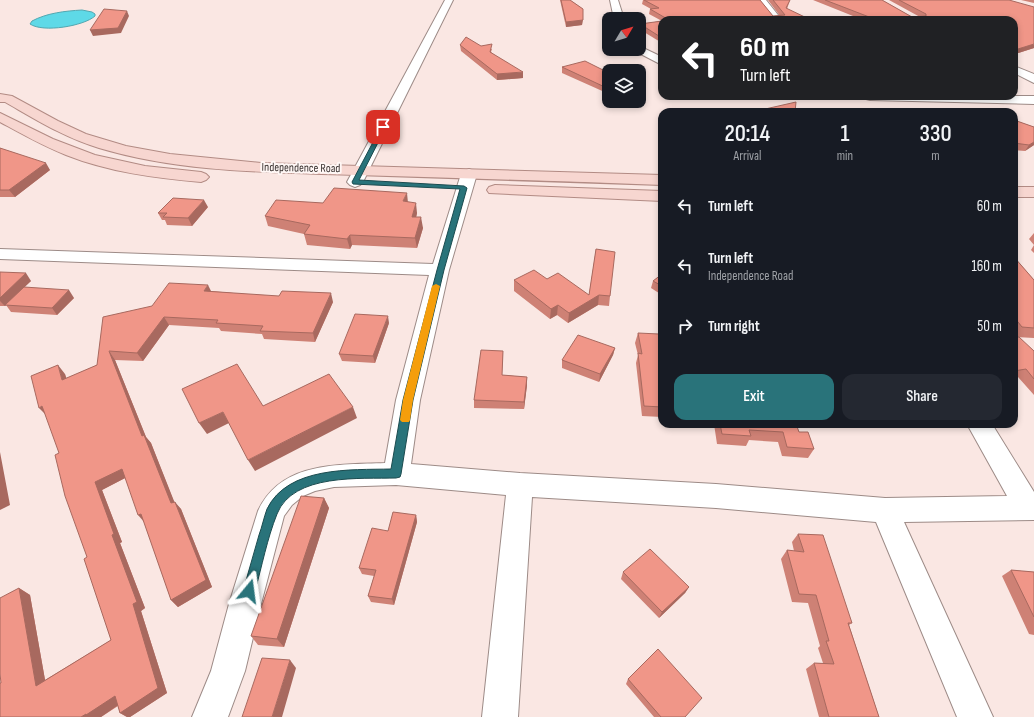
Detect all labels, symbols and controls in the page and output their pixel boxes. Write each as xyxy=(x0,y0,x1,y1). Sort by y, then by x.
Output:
north arrow xyxy=(602,12,646,56)
map controls xyxy=(602,12,646,108)
text: 60 m xyxy=(740,31,789,64)
icon: left xyxy=(674,32,726,84)
button: layers xyxy=(602,64,646,108)
text: Turn left xyxy=(740,65,791,86)
pin xyxy=(366,110,400,144)
icon: arrive xyxy=(372,116,394,138)
text: 20:14 xyxy=(724,119,770,148)
text: 1 xyxy=(840,119,849,148)
text: 330 xyxy=(919,119,952,148)
text: Arrival xyxy=(733,148,761,164)
text: min xyxy=(837,148,853,164)
text: m xyxy=(931,148,940,164)
street label: Independence Road xyxy=(261,160,341,176)
icon: left xyxy=(674,195,696,217)
text: Turn left xyxy=(708,197,753,216)
text: 60 m xyxy=(977,197,1002,216)
text: Turn left xyxy=(708,249,753,268)
icon: left xyxy=(674,255,696,277)
text: 160 m xyxy=(971,257,1002,276)
text: Independence Road xyxy=(708,268,793,284)
icon: right xyxy=(674,315,696,337)
text: Turn right xyxy=(708,317,760,336)
text: 50 m xyxy=(977,317,1002,336)
button: Exit xyxy=(674,374,834,420)
button: Share xyxy=(842,374,1002,420)
position arrow xyxy=(228,570,270,612)

